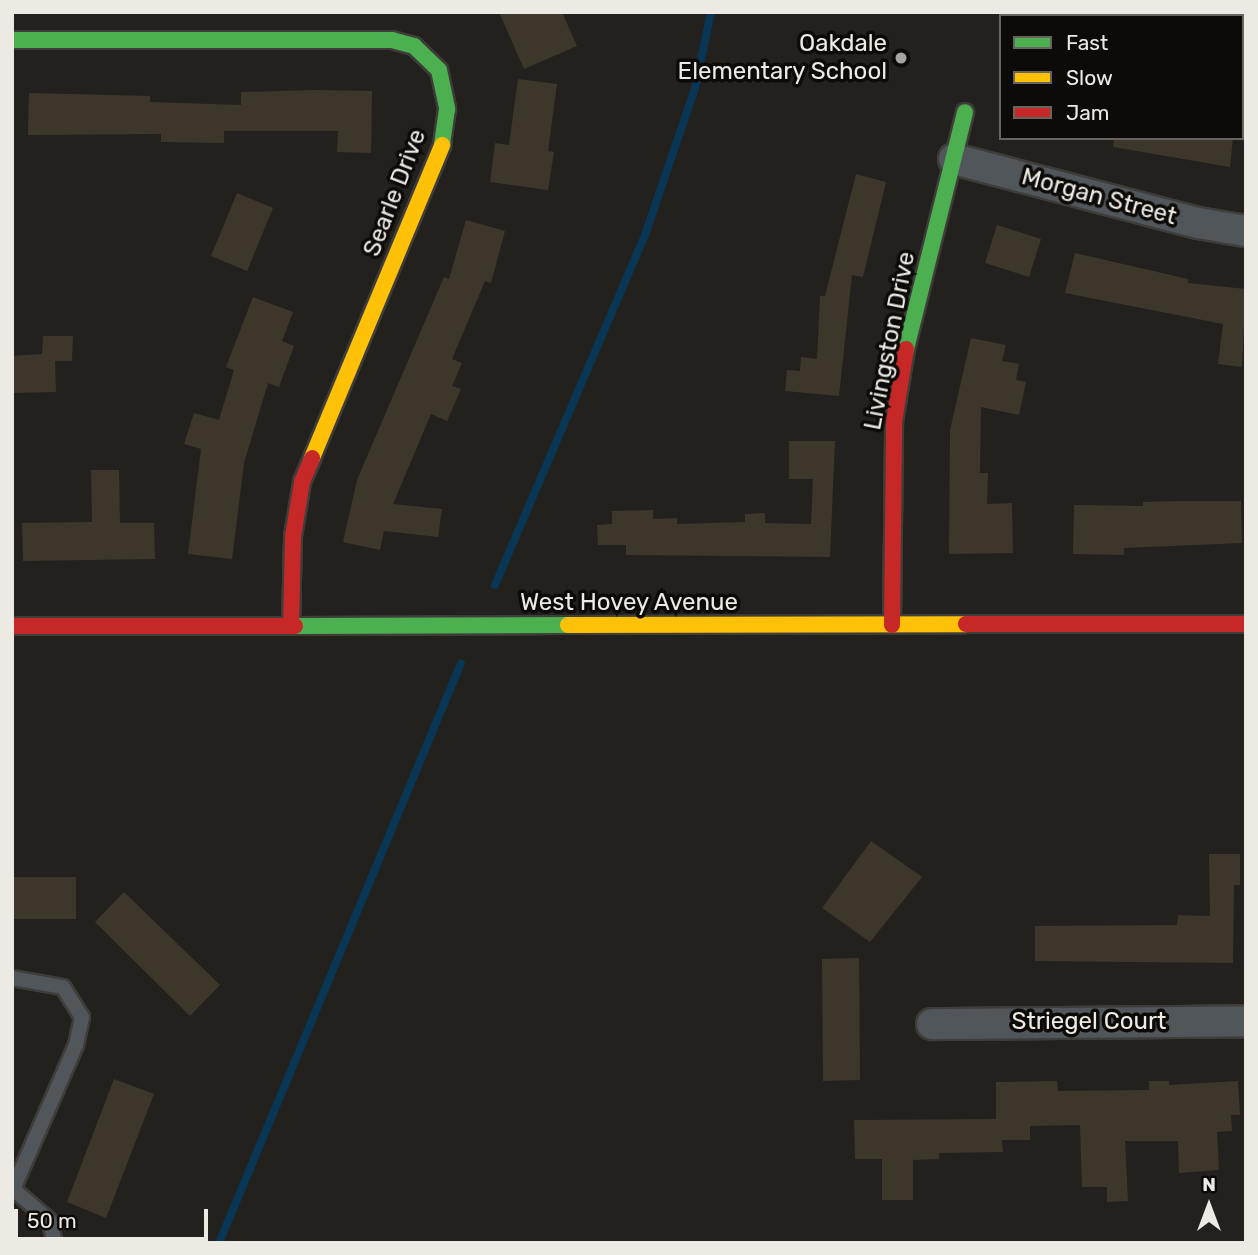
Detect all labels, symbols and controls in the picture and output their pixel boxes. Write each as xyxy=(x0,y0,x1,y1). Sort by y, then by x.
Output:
legend xyxy=(999,14,1244,140)
place label: Oakdale Elementary School xyxy=(677,30,887,86)
text: Fast xyxy=(1066,30,1108,55)
marker: Oakdale Elementary School xyxy=(893,50,909,66)
text: Slow xyxy=(1066,65,1113,90)
text: Jam xyxy=(1066,100,1110,125)
street label: Searle Drive xyxy=(358,125,432,261)
street label: Morgan Street xyxy=(1018,163,1180,231)
street label: Livingston Drive xyxy=(859,249,921,433)
street label: West Hovey Avenue xyxy=(519,589,739,617)
street label: Striegel Court xyxy=(1012,1008,1166,1036)
north arrow xyxy=(1174,1171,1244,1241)
text: N xyxy=(1202,1173,1216,1196)
scale bar xyxy=(18,1196,212,1240)
text: 50 m xyxy=(27,1208,77,1233)

